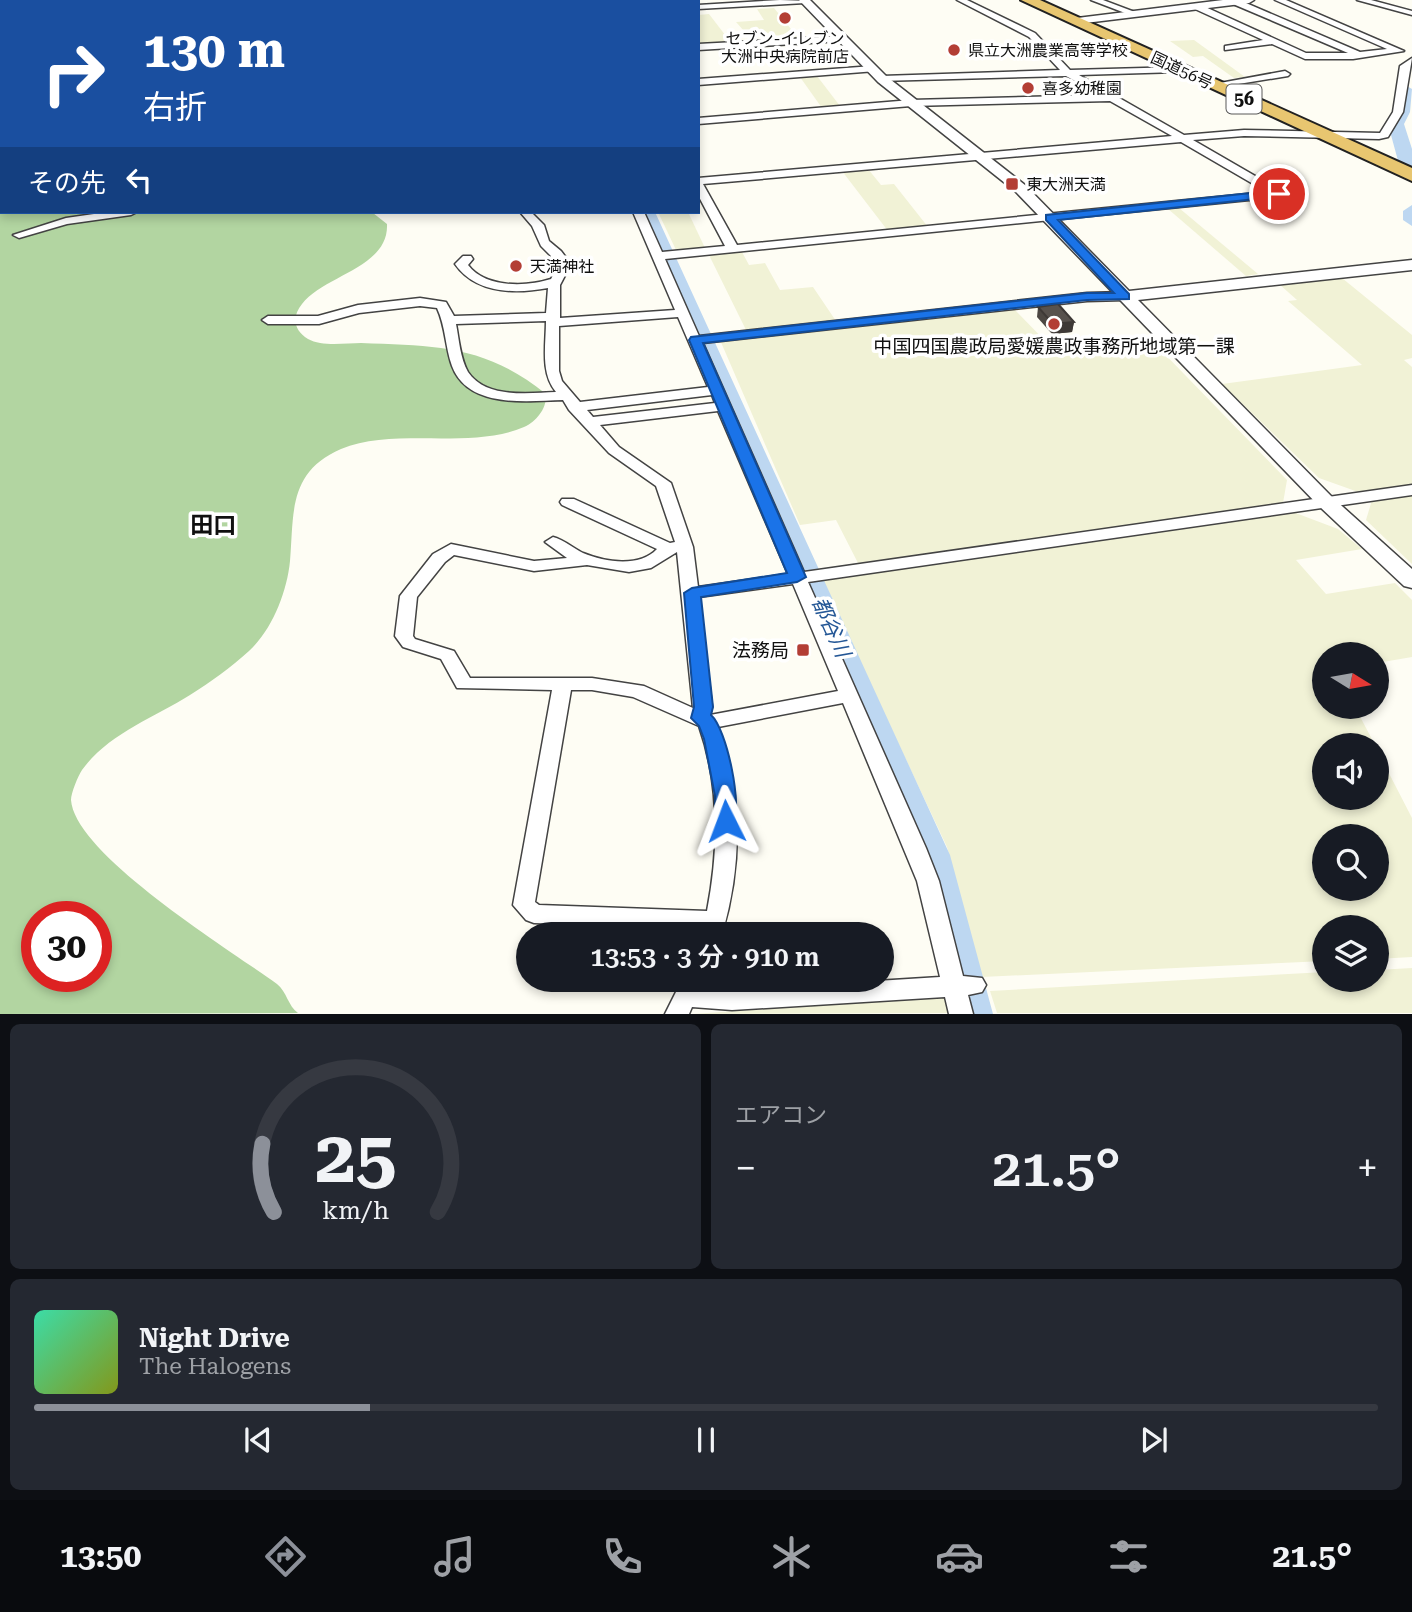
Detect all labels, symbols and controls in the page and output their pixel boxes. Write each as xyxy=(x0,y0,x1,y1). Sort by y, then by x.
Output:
marker: セブン-イレブン 大洲中央病院前店 xyxy=(777,10,793,26)
text: 130 m xyxy=(143,22,285,79)
icon: right xyxy=(28,28,119,119)
place label: セブン-イレブン 大洲中央病院前店 xyxy=(721,29,849,66)
place label: 県立大洲農業高等学校 xyxy=(968,41,1128,60)
marker: 県立大洲農業高等学校 xyxy=(946,42,962,58)
street label: 国道56号 xyxy=(1148,48,1216,93)
place label: 喜多幼稚園 xyxy=(1042,79,1122,98)
marker: 喜多幼稚園 xyxy=(1020,80,1036,96)
road number: 56 xyxy=(1226,84,1262,114)
text: 右折 xyxy=(143,88,207,126)
icon: left xyxy=(120,161,158,199)
pin xyxy=(1249,164,1309,224)
text: その先 xyxy=(28,168,106,198)
place label: 東大洲天満 xyxy=(1026,175,1106,194)
icon: arrive xyxy=(1260,175,1298,213)
marker: 東大洲天満 xyxy=(1004,176,1020,192)
place label: 天満神社 xyxy=(530,257,594,276)
marker: 天満神社 xyxy=(508,258,524,274)
marker: 中国四国農政局愛媛農政事務所地域第一課 xyxy=(1046,316,1062,332)
place label: 中国四国農政局愛媛農政事務所地域第一課 xyxy=(873,335,1235,358)
district label: 田口 xyxy=(190,512,236,539)
water label: 都谷川 xyxy=(807,593,856,662)
place label: 法務局 xyxy=(732,639,789,662)
marker: 法務局 xyxy=(795,642,811,658)
north arrow xyxy=(1312,642,1390,719)
map controls xyxy=(1312,642,1389,992)
button: sound xyxy=(1312,733,1389,810)
position arrow xyxy=(689,784,763,858)
button: search xyxy=(1312,824,1389,901)
speed limit sign: 30 xyxy=(21,901,112,992)
button: layers xyxy=(1312,915,1389,992)
text: 13:53 · 3 分 · 910 m xyxy=(590,942,820,972)
text: エアコン xyxy=(735,1102,827,1129)
text: 25 xyxy=(315,1116,396,1201)
text: 21.5° xyxy=(992,1138,1121,1199)
text: − xyxy=(735,1146,756,1190)
text: + xyxy=(1357,1146,1378,1190)
text: km/h xyxy=(322,1196,389,1225)
text: Night Drive xyxy=(139,1323,290,1353)
text: The Halogens xyxy=(139,1353,291,1380)
icon: previous xyxy=(239,1421,277,1459)
icon: pause xyxy=(687,1421,725,1459)
icon: next xyxy=(1135,1421,1173,1459)
icon: directions xyxy=(261,1532,310,1581)
icon: music xyxy=(430,1532,479,1581)
icon: phone xyxy=(598,1532,647,1581)
icon: climate xyxy=(767,1532,816,1581)
icon: car xyxy=(935,1532,984,1581)
icon: filters xyxy=(1104,1532,1153,1581)
text: 13:50 xyxy=(60,1537,141,1575)
text: 21.5° xyxy=(1272,1537,1352,1575)

